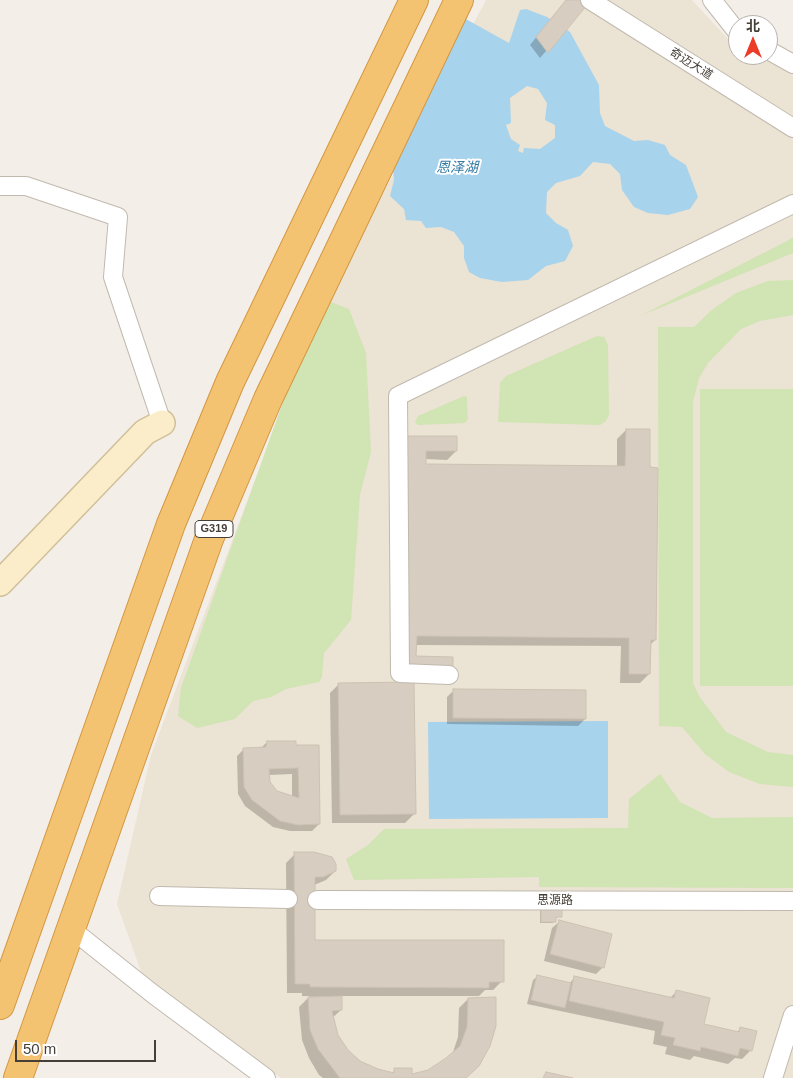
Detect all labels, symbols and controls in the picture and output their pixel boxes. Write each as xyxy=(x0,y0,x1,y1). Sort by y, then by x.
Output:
north arrow xyxy=(728,15,778,65)
text: 北 xyxy=(746,18,760,34)
street label: 奇迈大道 xyxy=(667,45,715,83)
water label: 恩泽湖 xyxy=(436,160,478,176)
road number: G319 xyxy=(195,520,233,538)
street label: 思源路 xyxy=(537,894,573,908)
scale bar xyxy=(18,1030,159,1062)
text: 50 m xyxy=(23,1040,56,1057)

